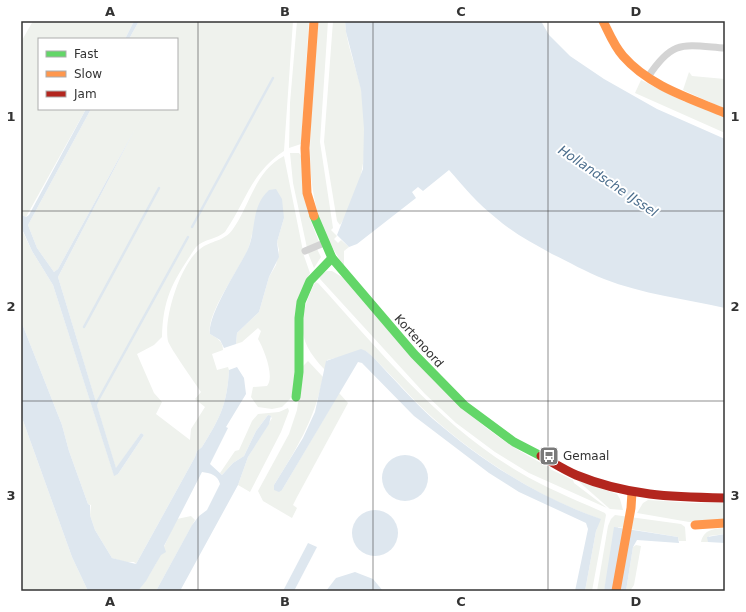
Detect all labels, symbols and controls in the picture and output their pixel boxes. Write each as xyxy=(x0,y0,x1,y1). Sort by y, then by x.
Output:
text: A xyxy=(105,4,115,19)
text: B xyxy=(280,4,290,19)
text: C xyxy=(456,4,466,19)
text: D xyxy=(631,4,642,19)
legend xyxy=(38,38,178,110)
text: Fast xyxy=(74,47,98,61)
text: Slow xyxy=(74,67,102,81)
text: Jam xyxy=(73,87,97,101)
text: 1 xyxy=(6,109,16,124)
text: 1 xyxy=(730,109,740,124)
water label: Hollandsche IJssel xyxy=(556,142,661,220)
text: 2 xyxy=(6,299,16,314)
text: 2 xyxy=(730,299,740,314)
street label: Kortenoord xyxy=(392,312,446,370)
bus stop icon: Gemaal xyxy=(538,445,560,467)
place label: Gemaal xyxy=(563,449,609,463)
text: 3 xyxy=(6,488,16,503)
text: 3 xyxy=(730,488,740,503)
text: A xyxy=(105,594,115,609)
text: B xyxy=(280,594,290,609)
text: C xyxy=(456,594,466,609)
text: D xyxy=(631,594,642,609)

